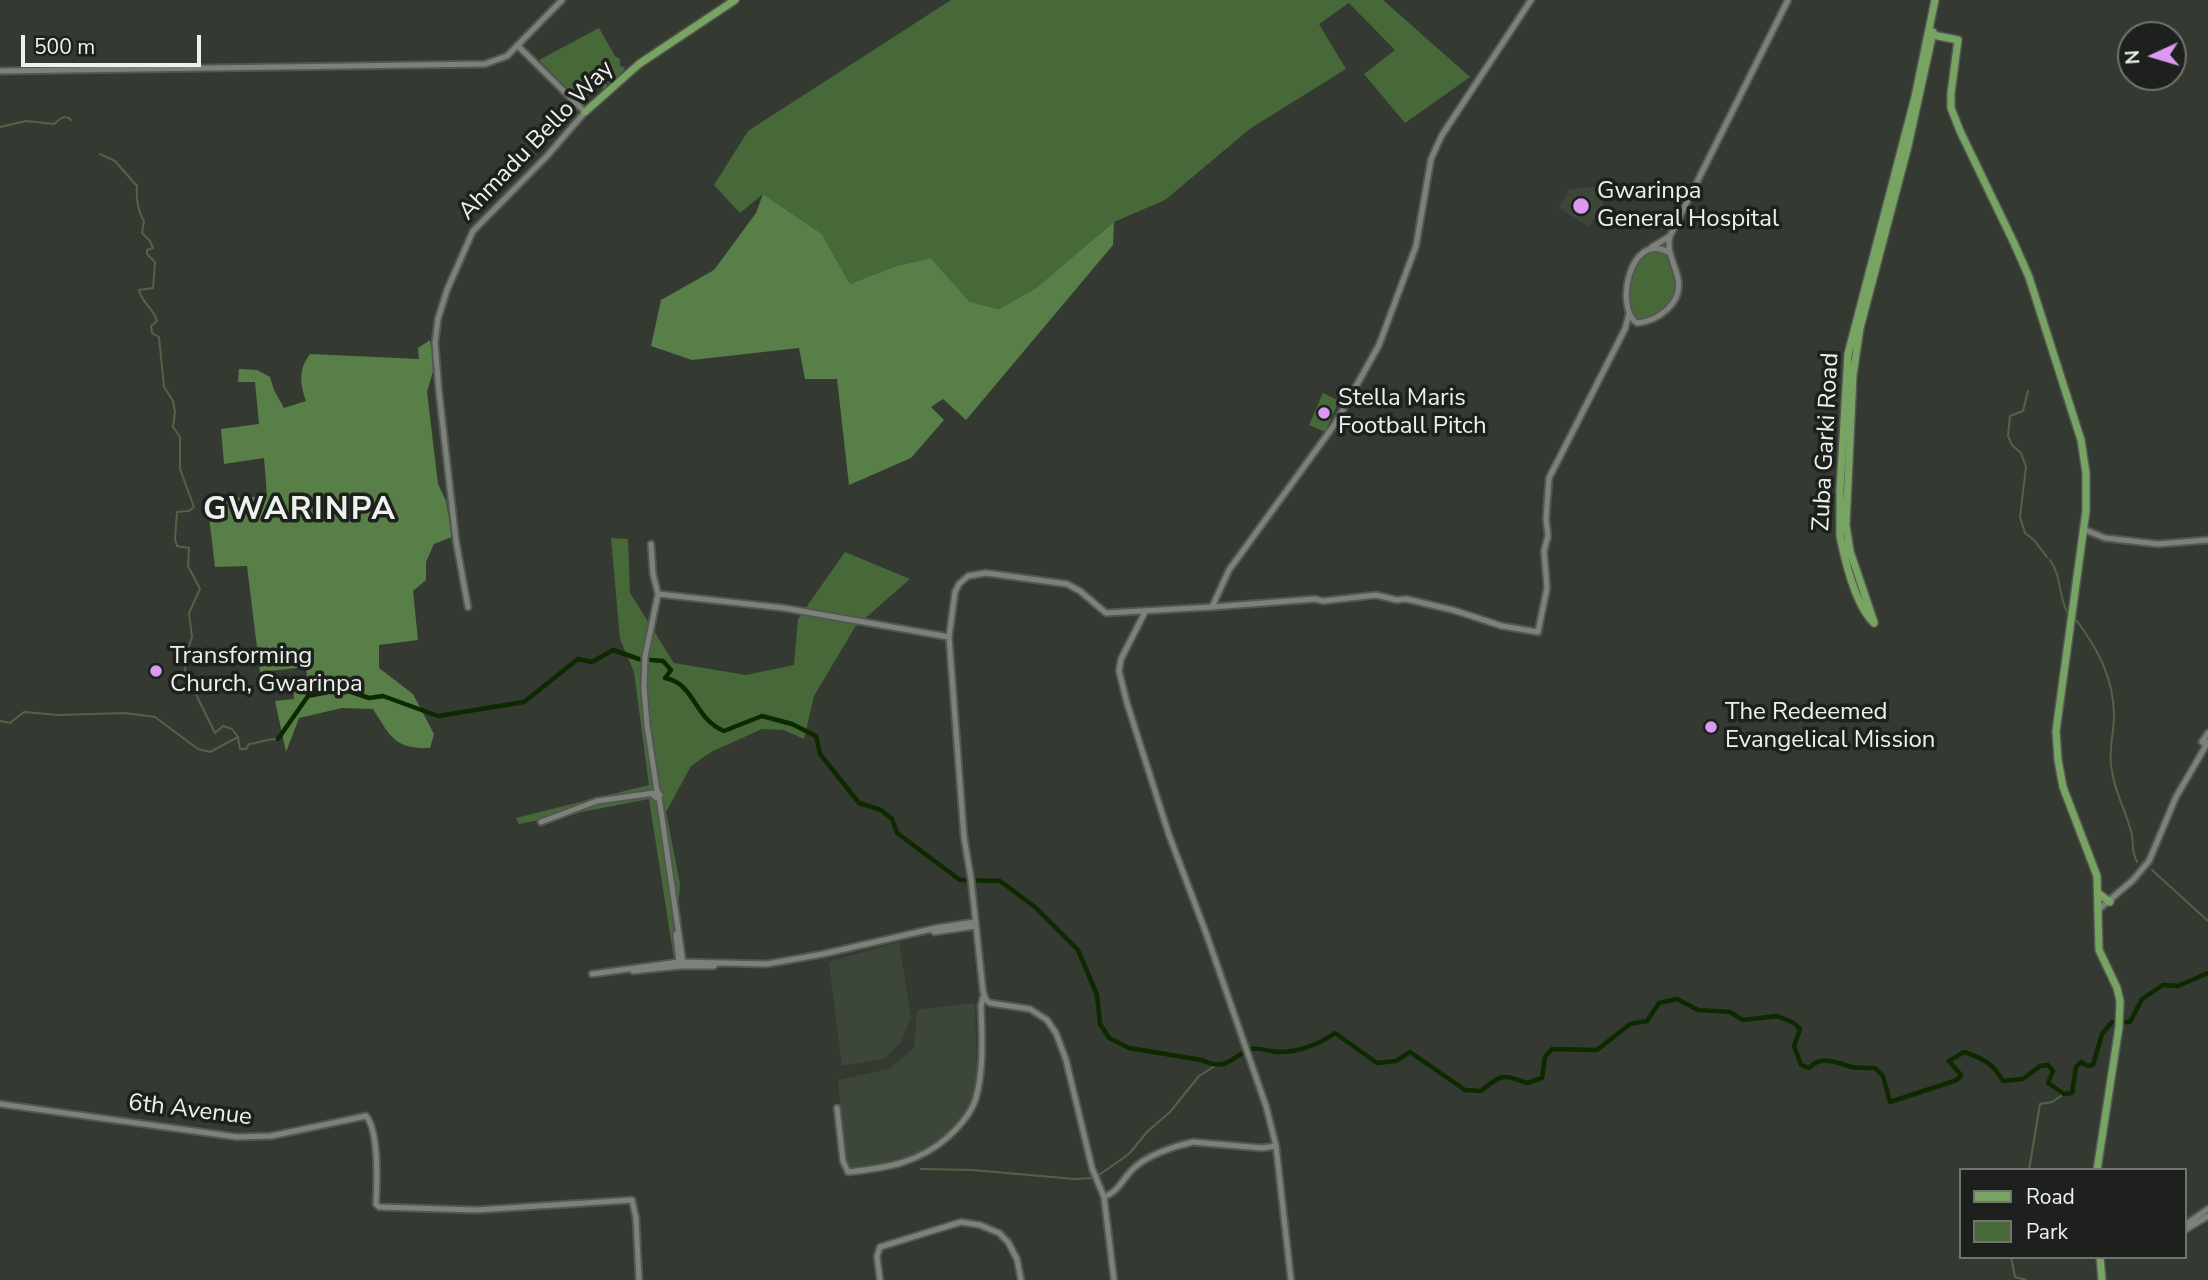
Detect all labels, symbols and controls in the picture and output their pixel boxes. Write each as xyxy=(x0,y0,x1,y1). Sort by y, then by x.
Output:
scale bar xyxy=(24,21,205,65)
north arrow xyxy=(2117,21,2187,91)
text: 500 m xyxy=(34,33,95,61)
text: N xyxy=(2120,49,2147,65)
street label: Ahmadu Bello Way xyxy=(453,55,621,227)
place label: Gwarinpa General Hospital xyxy=(1597,178,1779,234)
marker: Gwarinpa General Hospital xyxy=(1571,196,1591,216)
street label: Zuba Garki Road xyxy=(1808,352,1846,532)
place label: Stella Maris Football Pitch xyxy=(1338,385,1487,441)
marker: Stella Maris Football Pitch xyxy=(1316,405,1332,421)
district label: GWARINPA xyxy=(204,492,396,530)
place label: Transforming Church, Gwarinpa xyxy=(170,643,363,699)
marker: Transforming Church, Gwarinpa xyxy=(148,663,164,679)
place label: The Redeemed Evangelical Mission xyxy=(1725,699,1935,755)
marker: The Redeemed Evangelical Mission xyxy=(1703,719,1719,735)
street label: 6th Avenue xyxy=(127,1089,253,1133)
legend xyxy=(1960,1168,2187,1259)
text: Road xyxy=(2026,1183,2075,1211)
text: Park xyxy=(2026,1218,2068,1246)

